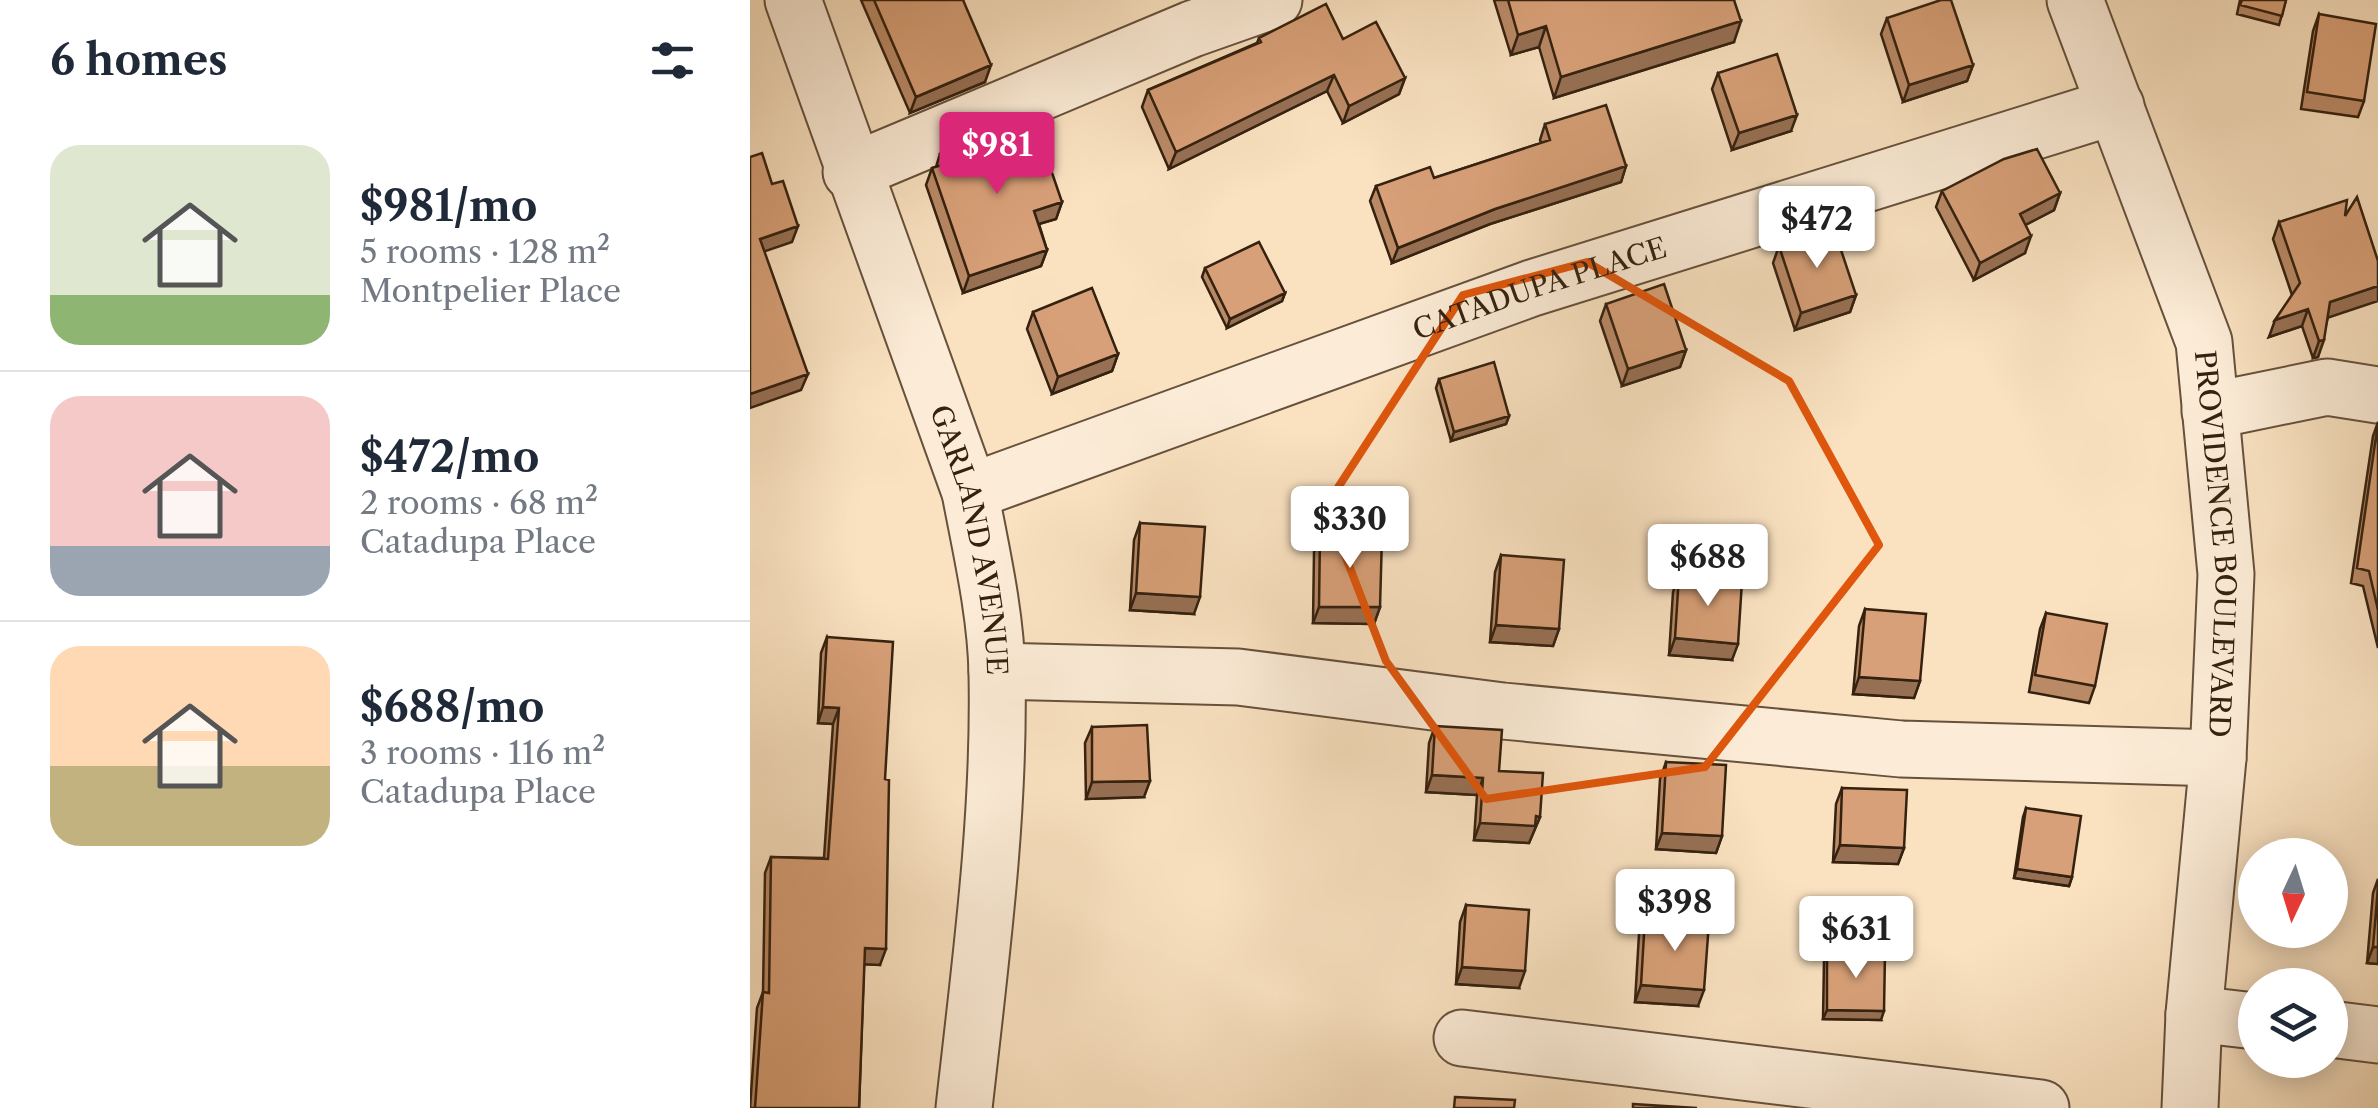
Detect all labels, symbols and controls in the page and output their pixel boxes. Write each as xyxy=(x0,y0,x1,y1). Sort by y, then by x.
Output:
icon: filters xyxy=(645,33,700,88)
text: 6 homes xyxy=(50,34,228,86)
pin: $981 xyxy=(938,112,1056,197)
text: $981 xyxy=(961,125,1033,164)
text: $981/mo xyxy=(360,180,538,232)
icon: home xyxy=(130,185,250,305)
pin: $472 xyxy=(1758,186,1876,271)
text: $472 xyxy=(1781,199,1853,238)
street label: CATADUPA PLACE xyxy=(1408,230,1671,347)
text: 5 rooms · 128 m² xyxy=(360,232,610,271)
text: Montpelier Place xyxy=(360,271,621,310)
street label: PROVIDENCE BOULEVARD xyxy=(2188,349,2243,738)
street label: GARLAND AVENUE xyxy=(923,400,1014,676)
text: $472/mo xyxy=(360,431,539,483)
icon: home xyxy=(130,436,250,556)
text: 2 rooms · 68 m² xyxy=(360,483,598,522)
pin: $330 xyxy=(1291,486,1409,571)
text: $330 xyxy=(1313,499,1387,538)
text: Catadupa Place xyxy=(360,522,596,561)
pin: $688 xyxy=(1649,524,1767,609)
text: $688 xyxy=(1670,537,1746,576)
text: $688/mo xyxy=(360,681,545,733)
icon: home xyxy=(130,686,250,806)
text: 3 rooms · 116 m² xyxy=(360,733,605,772)
text: Catadupa Place xyxy=(360,772,596,811)
north arrow xyxy=(2238,838,2348,948)
map controls xyxy=(2238,838,2348,1078)
pin: $398 xyxy=(1616,869,1734,954)
text: $398 xyxy=(1638,882,1712,921)
pin: $631 xyxy=(1797,896,1915,981)
text: $631 xyxy=(1821,909,1891,948)
button: layers xyxy=(2238,968,2348,1078)

